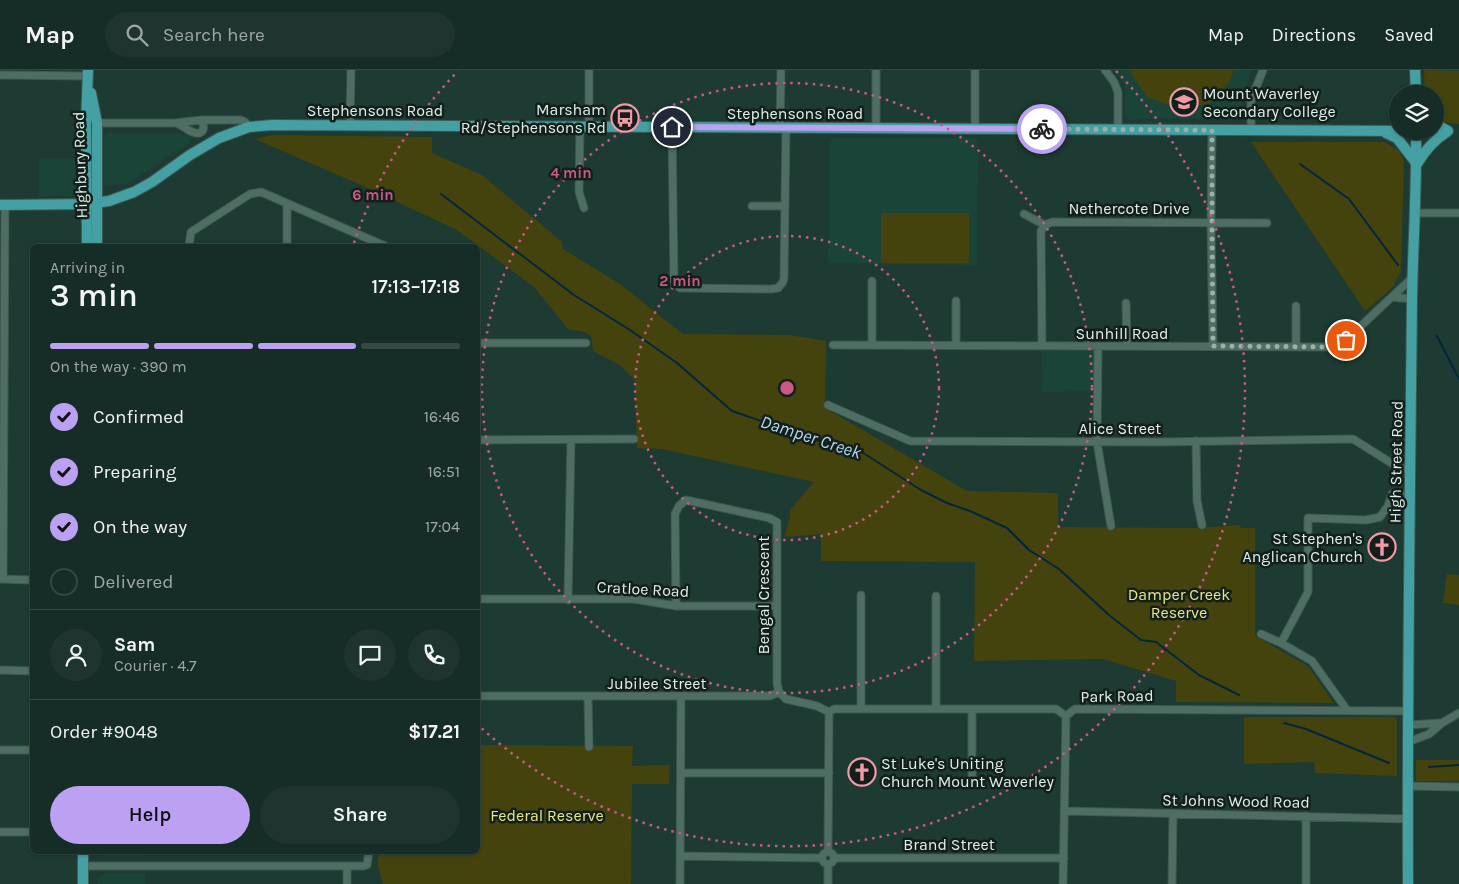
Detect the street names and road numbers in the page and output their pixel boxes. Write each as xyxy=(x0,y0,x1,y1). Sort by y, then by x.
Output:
street label: Stephensons Road xyxy=(307,101,443,120)
street label: Stephensons Road xyxy=(727,104,863,123)
street label: Highbury Road xyxy=(69,111,91,219)
street label: Nethercote Drive xyxy=(1068,199,1190,218)
street label: Sunhill Road xyxy=(1075,324,1169,343)
street label: High Street Road xyxy=(1385,401,1407,523)
street label: Alice Street xyxy=(1079,419,1161,438)
street label: Bengal Crescent xyxy=(754,536,773,654)
street label: Cratloe Road xyxy=(596,577,690,601)
street label: Jubilee Street xyxy=(607,674,707,693)
street label: Park Road xyxy=(1080,686,1154,706)
street label: St Johns Wood Road xyxy=(1162,790,1310,812)
street label: Brand Street xyxy=(903,835,995,854)

